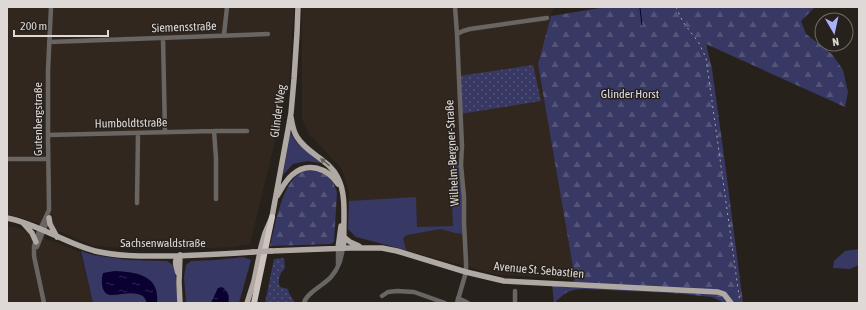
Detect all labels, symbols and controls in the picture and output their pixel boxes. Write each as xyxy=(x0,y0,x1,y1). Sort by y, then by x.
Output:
scale bar xyxy=(14,12,108,38)
north arrow xyxy=(814,12,854,52)
text: 200 m xyxy=(20,19,47,33)
street label: Siemensstraße xyxy=(151,19,217,35)
text: N xyxy=(831,35,840,48)
street label: Gutenbergstraße xyxy=(31,82,45,156)
street label: Glinder Weg xyxy=(267,83,289,138)
park label: Glinder Horst xyxy=(601,87,660,101)
street label: Wilhelm-Bergner-Straße xyxy=(442,99,462,207)
street label: Humboldtstraße xyxy=(95,115,167,131)
one-way arrow xyxy=(319,157,330,166)
street label: Sachsenwaldstraße xyxy=(120,236,206,250)
street label: Avenue St. Sebastien xyxy=(493,259,585,281)

